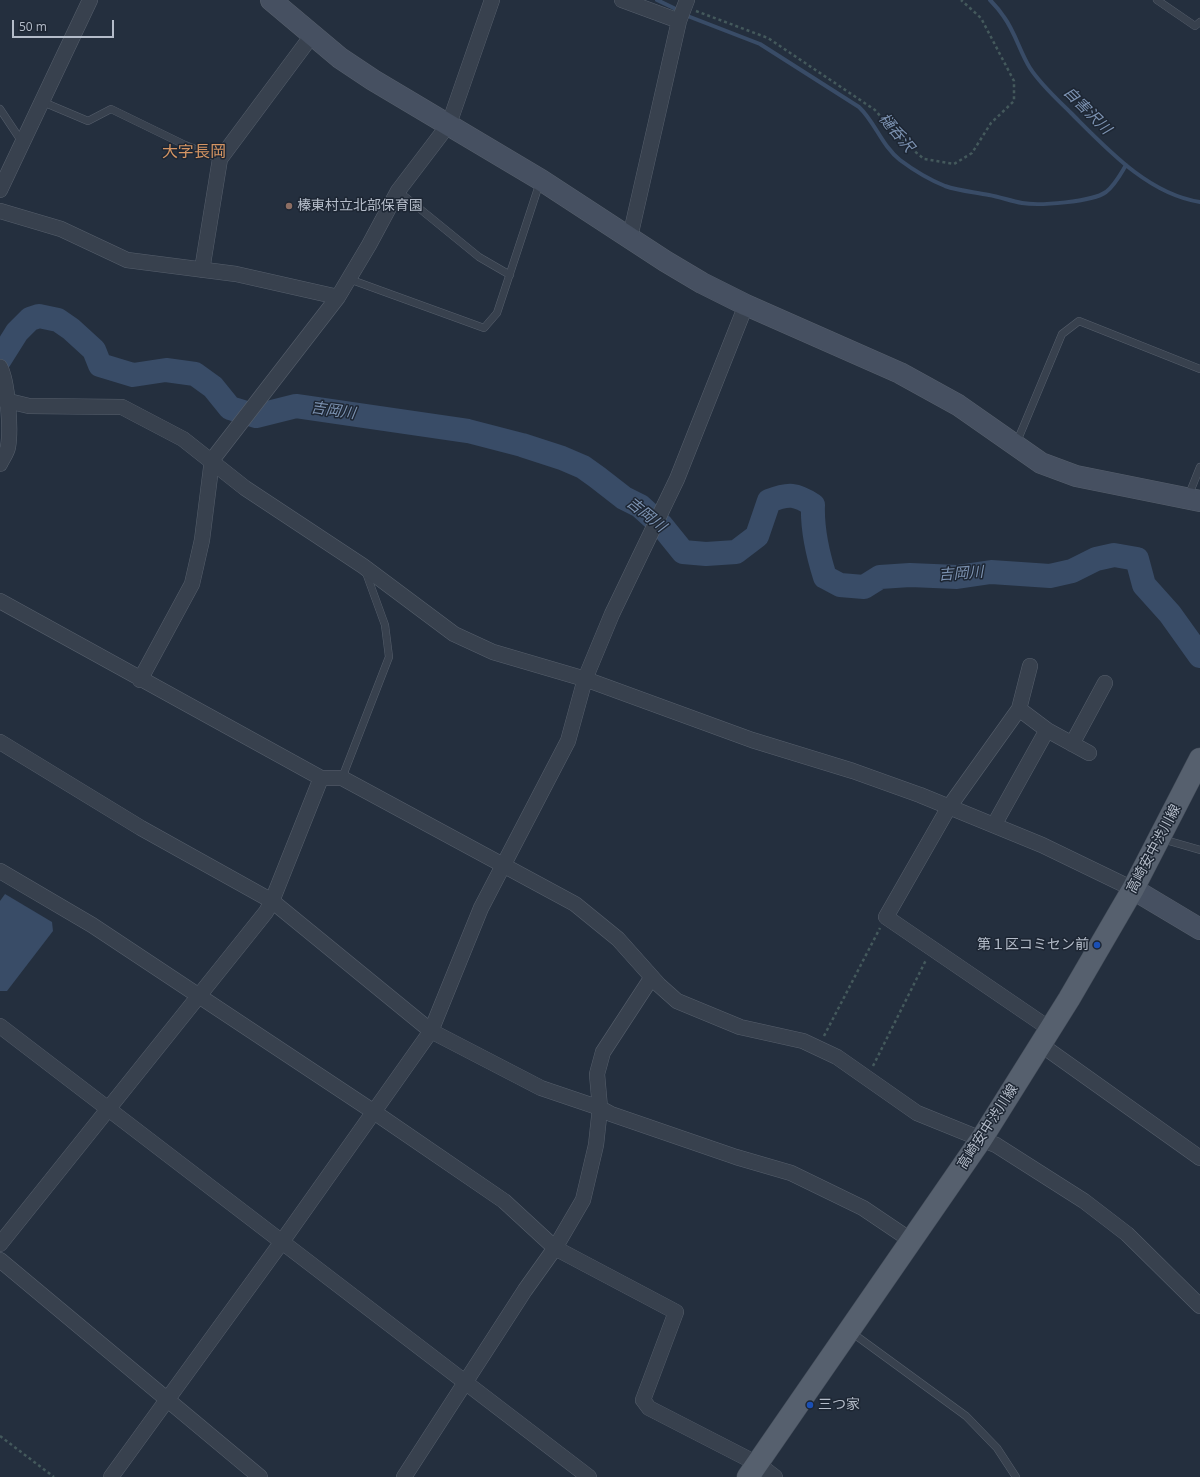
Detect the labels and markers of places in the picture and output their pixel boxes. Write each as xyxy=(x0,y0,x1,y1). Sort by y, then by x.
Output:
place label: 榛東村立北部保育園 xyxy=(297,198,423,214)
marker: 榛東村立北部保育園 xyxy=(284,201,294,211)
place label: 第１区コミセン前 xyxy=(977,937,1089,953)
marker: 第１区コミセン前 xyxy=(1092,940,1102,950)
place label: 三つ家 xyxy=(818,1397,860,1413)
marker: 三つ家 xyxy=(805,1400,815,1410)

